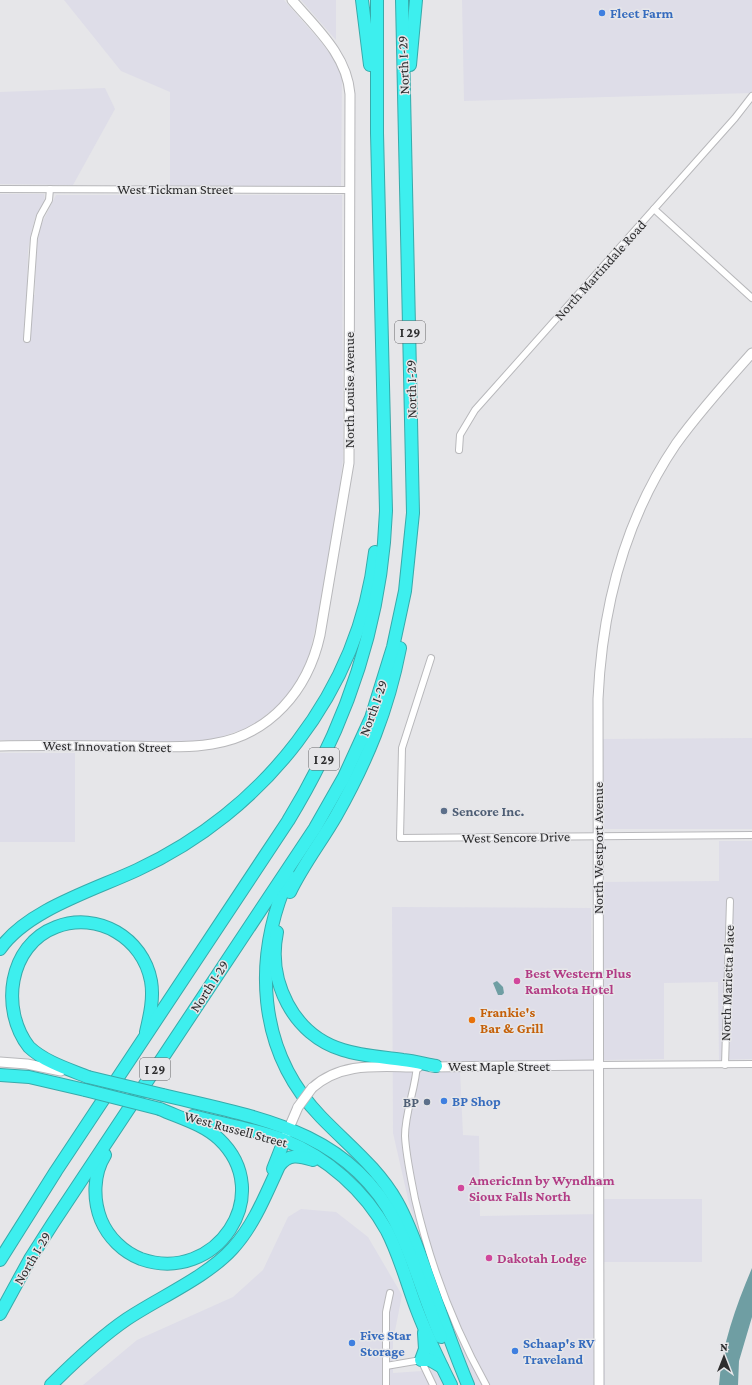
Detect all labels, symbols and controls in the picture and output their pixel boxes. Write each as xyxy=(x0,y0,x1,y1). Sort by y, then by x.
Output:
place label: Fleet Farm xyxy=(610,5,674,21)
marker: Fleet Farm xyxy=(597,8,607,18)
street label: North I-29 xyxy=(394,35,412,95)
street label: West Tickman Street xyxy=(117,181,233,197)
street label: North Martindale Road xyxy=(551,216,650,323)
road number: I 29 xyxy=(395,321,425,343)
street label: North Louise Avenue xyxy=(341,332,357,448)
street label: North I-29 xyxy=(402,359,420,419)
street label: North I-29 xyxy=(355,678,391,738)
street label: West Innovation Street xyxy=(43,737,172,755)
road number: I 29 xyxy=(309,748,339,770)
street label: North Westport Avenue xyxy=(590,782,606,914)
place label: Sencore Inc. xyxy=(452,803,525,819)
marker: Sencore Inc. xyxy=(439,806,449,816)
street label: West Sencore Drive xyxy=(462,828,570,846)
street label: North Marietta Place xyxy=(717,925,737,1041)
street label: North I-29 xyxy=(186,957,232,1015)
place label: Best Western Plus Ramkota Hotel xyxy=(525,965,632,997)
marker: Best Western Plus Ramkota Hotel xyxy=(512,976,522,986)
place label: Frankie's Bar & Grill xyxy=(480,1004,543,1036)
marker: Frankie's Bar & Grill xyxy=(467,1015,477,1025)
road number: I 29 xyxy=(140,1058,170,1080)
street label: West Maple Street xyxy=(448,1058,550,1074)
place label: BP Shop xyxy=(452,1093,501,1109)
place label: BP xyxy=(403,1094,419,1110)
marker: BP Shop xyxy=(439,1096,449,1106)
marker: BP xyxy=(422,1097,432,1107)
street label: West Russell Street xyxy=(183,1108,290,1151)
place label: AmericInn by Wyndham Sioux Falls North xyxy=(468,1172,615,1204)
marker: AmericInn by Wyndham Sioux Falls North xyxy=(456,1183,466,1193)
street label: North I-29 xyxy=(10,1229,54,1287)
place label: Dakotah Lodge xyxy=(497,1250,587,1266)
marker: Dakotah Lodge xyxy=(484,1253,494,1263)
place label: Five Star Storage xyxy=(360,1327,412,1359)
place label: Schaap's RV Traveland xyxy=(523,1335,595,1367)
north arrow xyxy=(704,1337,744,1377)
marker: Five Star Storage xyxy=(347,1338,357,1348)
text: N xyxy=(720,1341,728,1353)
marker: Schaap's RV Traveland xyxy=(510,1346,520,1356)

